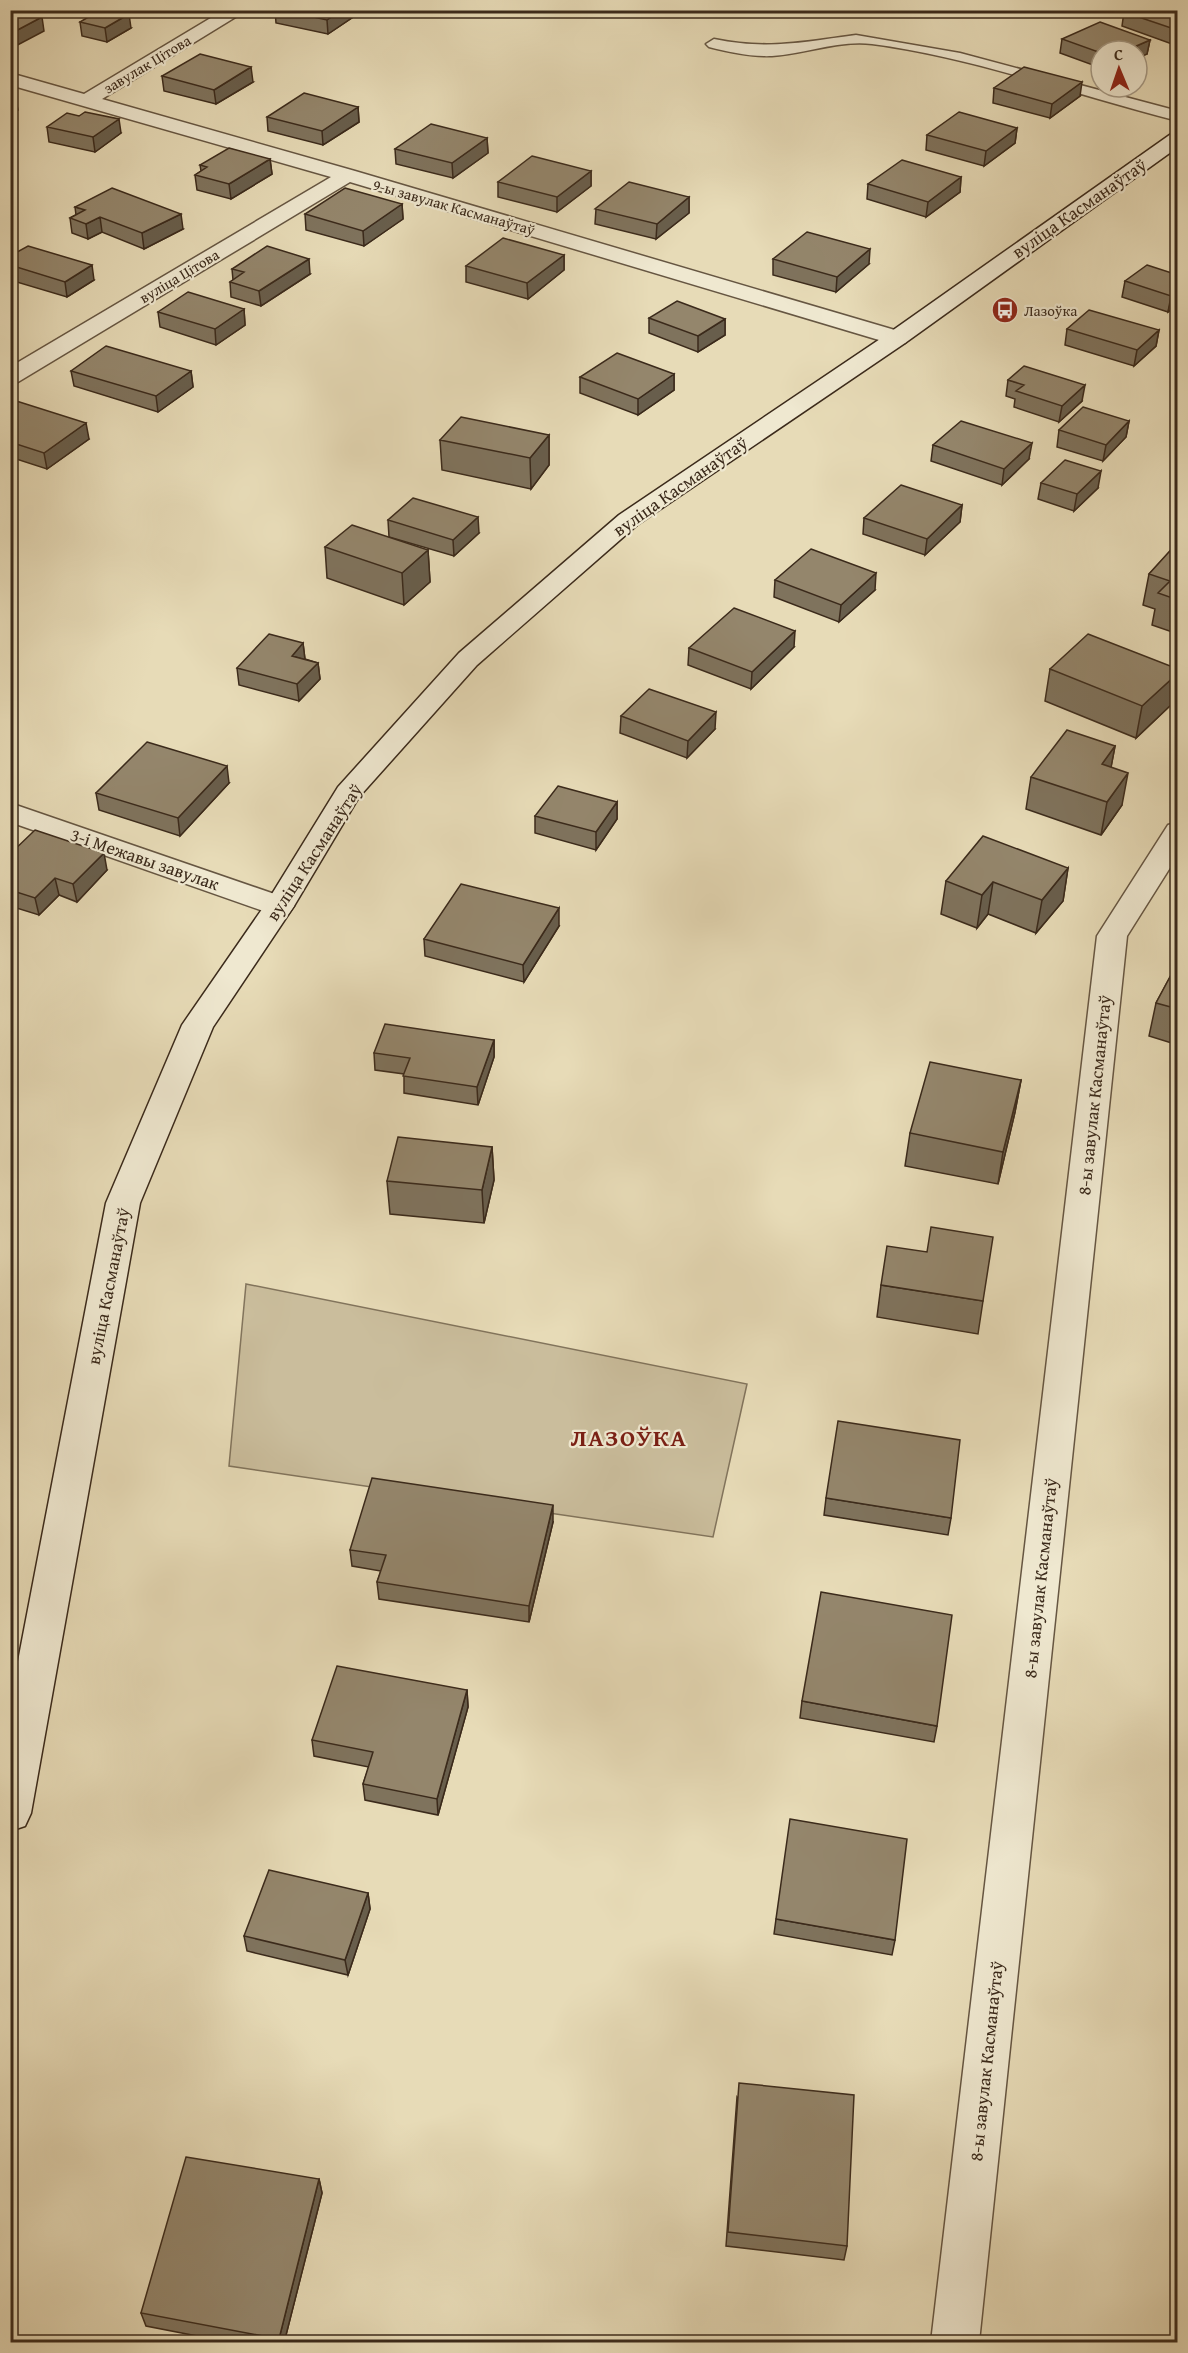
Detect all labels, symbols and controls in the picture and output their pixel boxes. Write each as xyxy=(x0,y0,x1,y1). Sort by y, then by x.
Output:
street label: завулак Цітова xyxy=(99,29,195,98)
north arrow xyxy=(1089,39,1149,99)
text: С xyxy=(1114,42,1123,66)
street label: вуліца Касманаўтаў xyxy=(1006,151,1152,265)
street label: 9-ы завулак Касманаўтаў xyxy=(371,174,538,240)
street label: вуліца Цітова xyxy=(135,243,224,308)
bus stop icon: Лазоўка xyxy=(990,295,1020,325)
place label: Лазоўка xyxy=(1024,300,1078,321)
street label: вуліца Касманаўтаў xyxy=(607,429,753,543)
street label: вуліца Касманаўтаў xyxy=(259,778,369,926)
street label: 3-і Межавы завулак xyxy=(67,821,224,897)
street label: 8-ы завулак Касманаўтаў xyxy=(1070,994,1118,1196)
street label: вуліца Касманаўтаў xyxy=(80,1205,136,1367)
district label: ЛАЗОЎКА xyxy=(571,1420,687,1455)
street label: 8-ы завулак Касманаўтаў xyxy=(1016,1477,1064,1679)
street label: 8-ы завулак Касманаўтаў xyxy=(962,1960,1010,2162)

